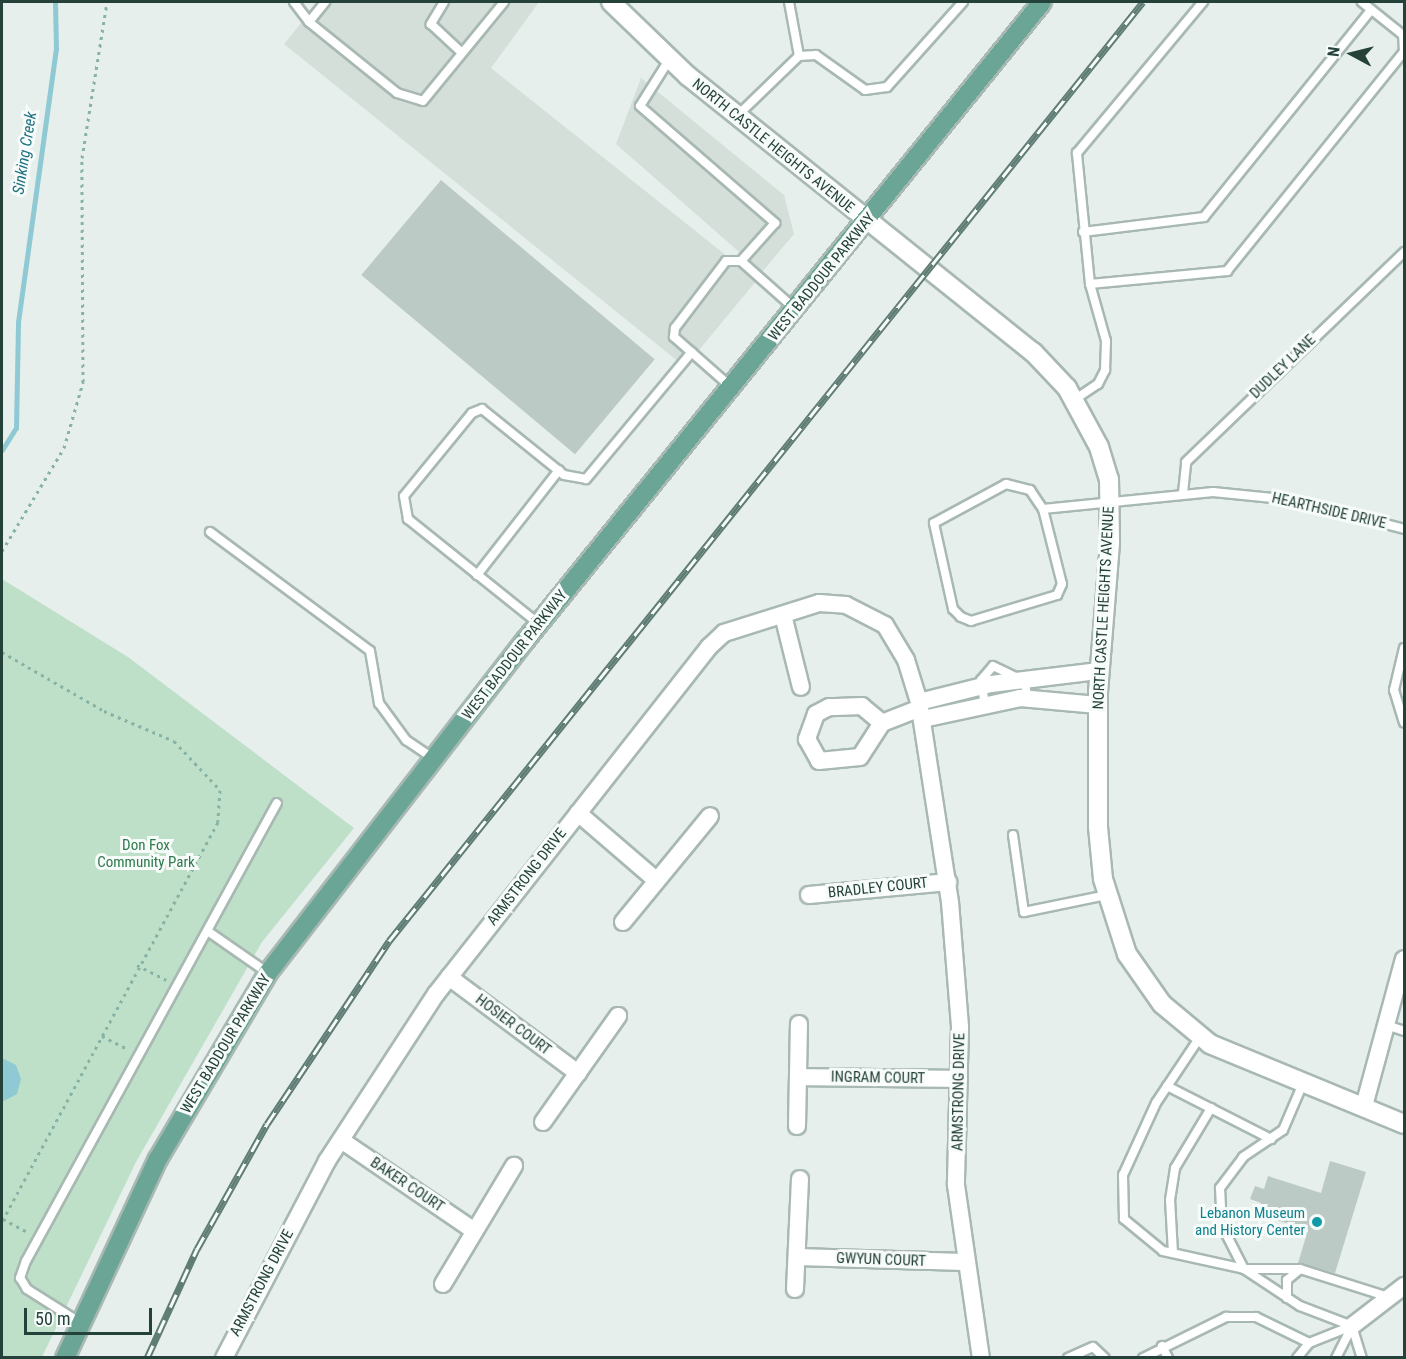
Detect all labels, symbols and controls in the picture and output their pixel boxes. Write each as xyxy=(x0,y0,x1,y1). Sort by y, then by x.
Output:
north arrow xyxy=(1322,24,1382,84)
text: N xyxy=(1324,46,1344,58)
street label: NORTH CASTLE HEIGHTS AVENUE xyxy=(688,75,858,217)
water label: Sinking Creek xyxy=(9,110,41,196)
street label: WEST BADDOUR PARKWAY xyxy=(765,209,879,345)
street label: DUDLEY LANE xyxy=(1246,331,1320,403)
street label: HEARTHSIDE DRIVE xyxy=(1270,489,1388,533)
street label: NORTH CASTLE HEIGHTS AVENUE xyxy=(1090,506,1118,710)
street label: WEST BADDOUR PARKWAY xyxy=(459,587,571,723)
street label: ARMSTRONG DRIVE xyxy=(484,825,570,929)
park label: Don Fox Community Park xyxy=(97,836,195,871)
street label: BRADLEY COURT xyxy=(827,874,929,902)
street label: WEST BADDOUR PARKWAY xyxy=(177,971,275,1117)
street label: HOSIER COURT xyxy=(472,991,554,1059)
street label: ARMSTRONG DRIVE xyxy=(949,1033,969,1151)
street label: INGRAM COURT xyxy=(831,1068,925,1088)
street label: BAKER COURT xyxy=(367,1154,447,1216)
place label: Lebanon Museum and History Center xyxy=(1195,1204,1305,1239)
marker: Lebanon Museum and History Center xyxy=(1310,1215,1324,1229)
street label: ARMSTRONG DRIVE xyxy=(226,1227,298,1339)
street label: GWYUN COURT xyxy=(836,1249,926,1271)
scale bar xyxy=(27,1296,154,1334)
text: 50 m xyxy=(35,1308,70,1329)

